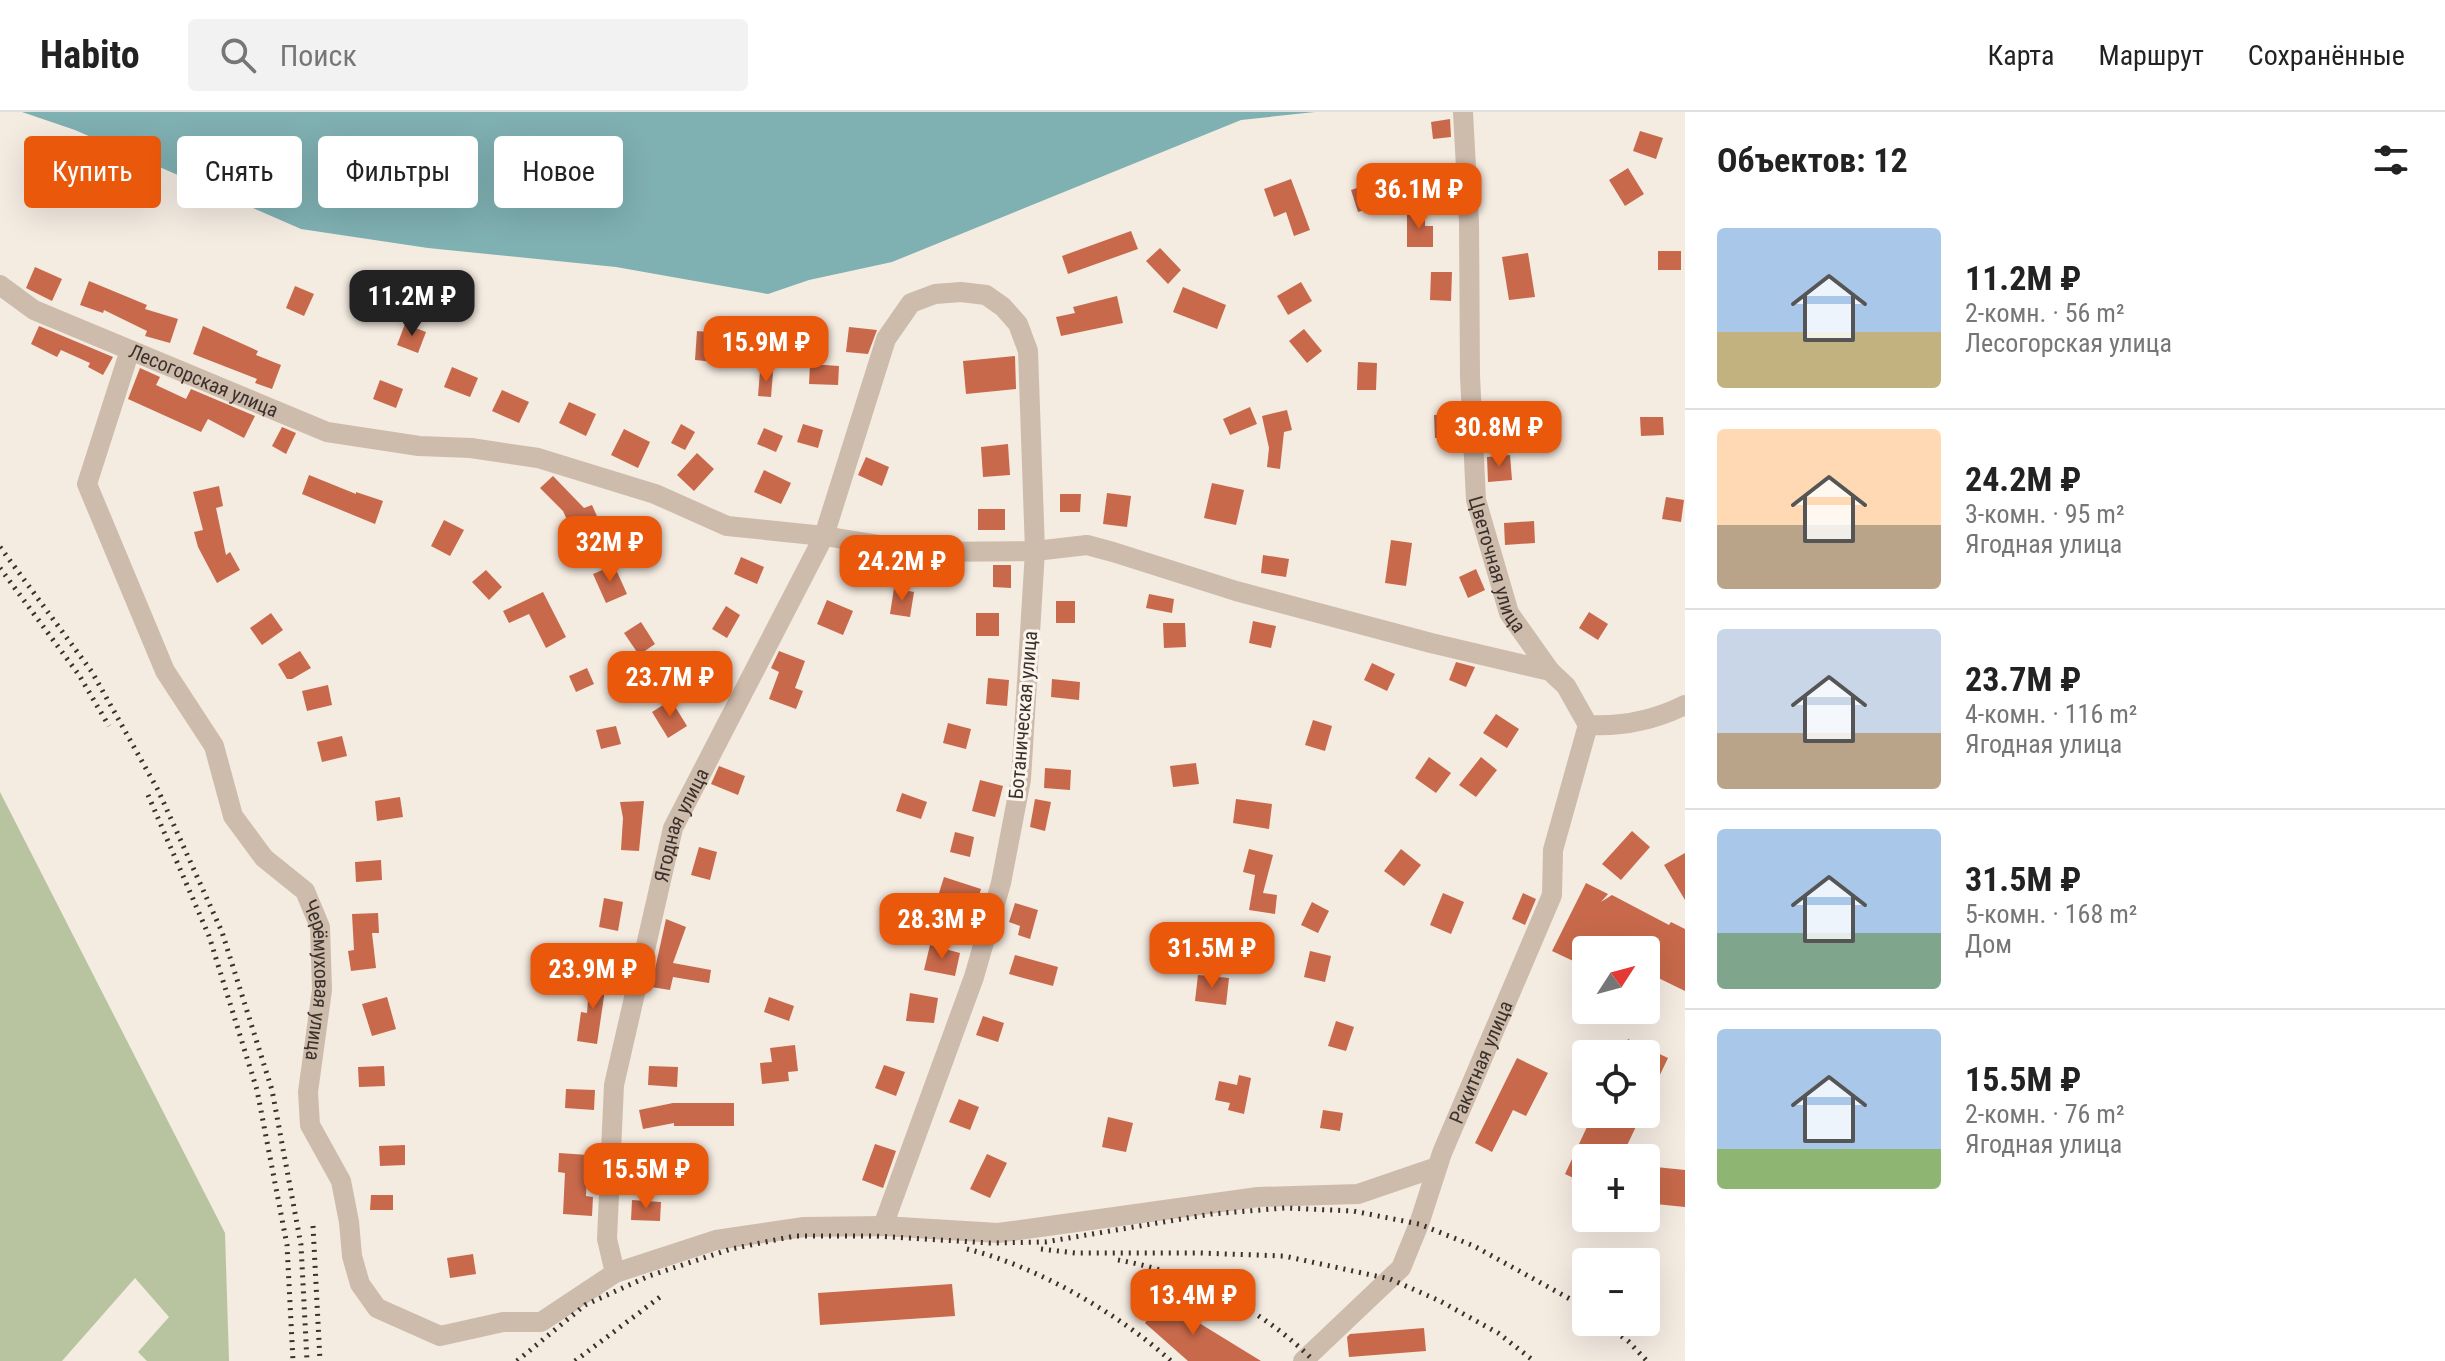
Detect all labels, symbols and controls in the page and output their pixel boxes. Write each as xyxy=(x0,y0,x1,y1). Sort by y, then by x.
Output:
search box xyxy=(188,19,748,91)
text: Habito xyxy=(40,33,140,77)
icon: search xyxy=(216,33,260,77)
text: Поиск xyxy=(280,38,357,73)
text: Карта xyxy=(1988,39,2054,72)
text: Маршрут xyxy=(2098,39,2204,72)
text: Сохранённые xyxy=(2248,39,2405,72)
chip: Купить xyxy=(24,136,161,208)
chip: Снять xyxy=(177,136,302,208)
chip: Фильтры xyxy=(318,136,478,208)
chip: Новое xyxy=(494,136,623,208)
icon: filters xyxy=(2369,138,2413,182)
text: Объектов: 12 xyxy=(1717,140,1908,180)
pin: 36.1M ₽ xyxy=(1345,163,1493,231)
text: 36.1M ₽ xyxy=(1375,174,1463,204)
text: 11.2M ₽ xyxy=(1965,258,2081,298)
icon: home xyxy=(1781,260,1877,356)
pin: 11.2M ₽ xyxy=(338,270,486,338)
text: 11.2M ₽ xyxy=(368,281,456,311)
text: 2-комн. · 56 m² xyxy=(1965,298,2125,328)
pin: 15.9M ₽ xyxy=(692,316,840,384)
text: 15.9M ₽ xyxy=(722,327,810,357)
text: Лесогорская улица xyxy=(1965,328,2172,358)
street label: Лесогорская улица xyxy=(126,339,282,422)
pin: 30.8M ₽ xyxy=(1425,401,1573,469)
text: 30.8M ₽ xyxy=(1455,412,1543,442)
text: 24.2M ₽ xyxy=(1965,459,2081,499)
icon: home xyxy=(1781,461,1877,557)
street label: Цветочная улица xyxy=(1463,493,1531,637)
text: 3-комн. · 95 m² xyxy=(1965,499,2125,529)
pin: 32M ₽ xyxy=(554,516,666,584)
text: 32M ₽ xyxy=(576,527,644,557)
text: Ягодная улица xyxy=(1965,529,2122,559)
pin: 24.2M ₽ xyxy=(828,535,976,603)
text: 24.2M ₽ xyxy=(858,546,946,576)
street label: Ботаническая улица xyxy=(1004,630,1042,800)
pin: 23.7M ₽ xyxy=(596,651,744,719)
text: 23.7M ₽ xyxy=(1965,659,2081,699)
icon: home xyxy=(1781,661,1877,757)
text: 23.7M ₽ xyxy=(626,662,714,692)
text: 4-комн. · 116 m² xyxy=(1965,699,2137,729)
text: Ягодная улица xyxy=(1965,729,2122,759)
street label: Ягодная улица xyxy=(649,764,714,885)
text: 31.5M ₽ xyxy=(1965,859,2081,899)
icon: home xyxy=(1781,861,1877,957)
pin: 28.3M ₽ xyxy=(868,893,1016,961)
street label: Черёмуховая улица xyxy=(298,896,334,1062)
text: 5-комн. · 168 m² xyxy=(1965,899,2137,929)
text: 28.3M ₽ xyxy=(898,904,986,934)
pin: 31.5M ₽ xyxy=(1138,922,1286,990)
text: Дом xyxy=(1965,929,2012,959)
text: 31.5M ₽ xyxy=(1168,933,1256,963)
north arrow xyxy=(1572,936,1660,1024)
map controls xyxy=(1572,936,1660,1336)
pin: 23.9M ₽ xyxy=(519,943,667,1011)
text: 23.9M ₽ xyxy=(549,954,637,984)
street label: Ракитная улица xyxy=(1444,997,1518,1127)
button: locate xyxy=(1572,1040,1660,1128)
text: 15.5M ₽ xyxy=(1965,1059,2081,1099)
icon: home xyxy=(1781,1061,1877,1157)
text: 2-комн. · 76 m² xyxy=(1965,1099,2125,1129)
text: Ягодная улица xyxy=(1965,1129,2122,1159)
pin: 15.5M ₽ xyxy=(572,1143,720,1211)
button: + xyxy=(1572,1144,1660,1232)
text: 15.5M ₽ xyxy=(602,1154,690,1184)
button: − xyxy=(1572,1248,1660,1336)
pin: 13.4M ₽ xyxy=(1119,1269,1267,1337)
text: 13.4M ₽ xyxy=(1149,1280,1237,1310)

